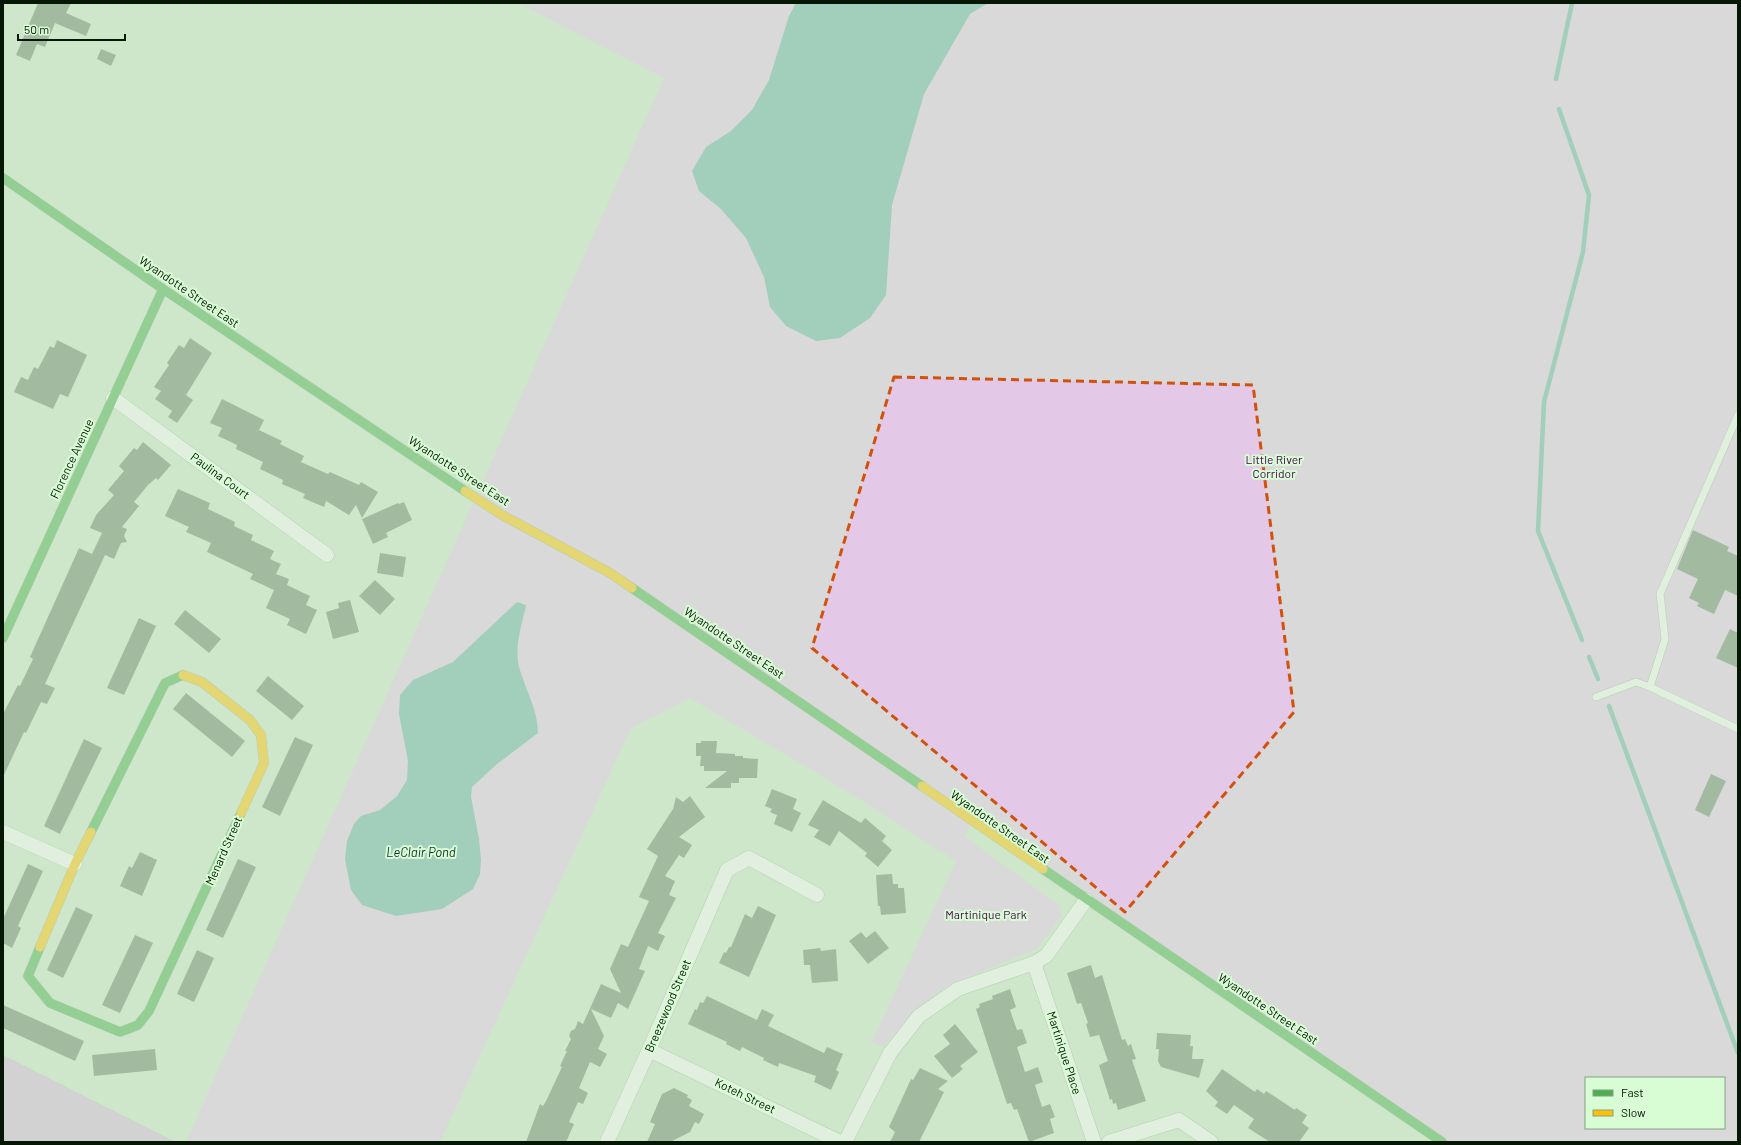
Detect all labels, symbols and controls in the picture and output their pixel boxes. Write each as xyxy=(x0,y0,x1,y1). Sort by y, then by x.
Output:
scale bar xyxy=(18,16,125,42)
text: 50 m xyxy=(24,22,49,36)
street label: Wyandotte Street East xyxy=(137,253,242,330)
street label: Florence Avenue xyxy=(47,416,96,501)
street label: Wyandotte Street East xyxy=(406,432,513,508)
street label: Paulina Court xyxy=(188,449,253,501)
park label: Little River Corridor xyxy=(1246,452,1303,480)
street label: Wyandotte Street East xyxy=(682,604,787,681)
street label: Wyandotte Street East xyxy=(948,787,1053,866)
street label: Menard Street xyxy=(202,814,244,887)
water label: LeClair Pond xyxy=(386,844,456,860)
park label: Martinique Park xyxy=(945,907,1027,921)
street label: Breezewood Street xyxy=(641,957,693,1054)
street label: Wyandotte Street East xyxy=(1216,970,1321,1047)
street label: Martinique Place xyxy=(1045,1009,1085,1096)
street label: Koteh Street xyxy=(713,1074,778,1116)
legend xyxy=(1585,1077,1725,1129)
text: Fast xyxy=(1621,1085,1644,1099)
text: Slow xyxy=(1621,1105,1646,1119)

